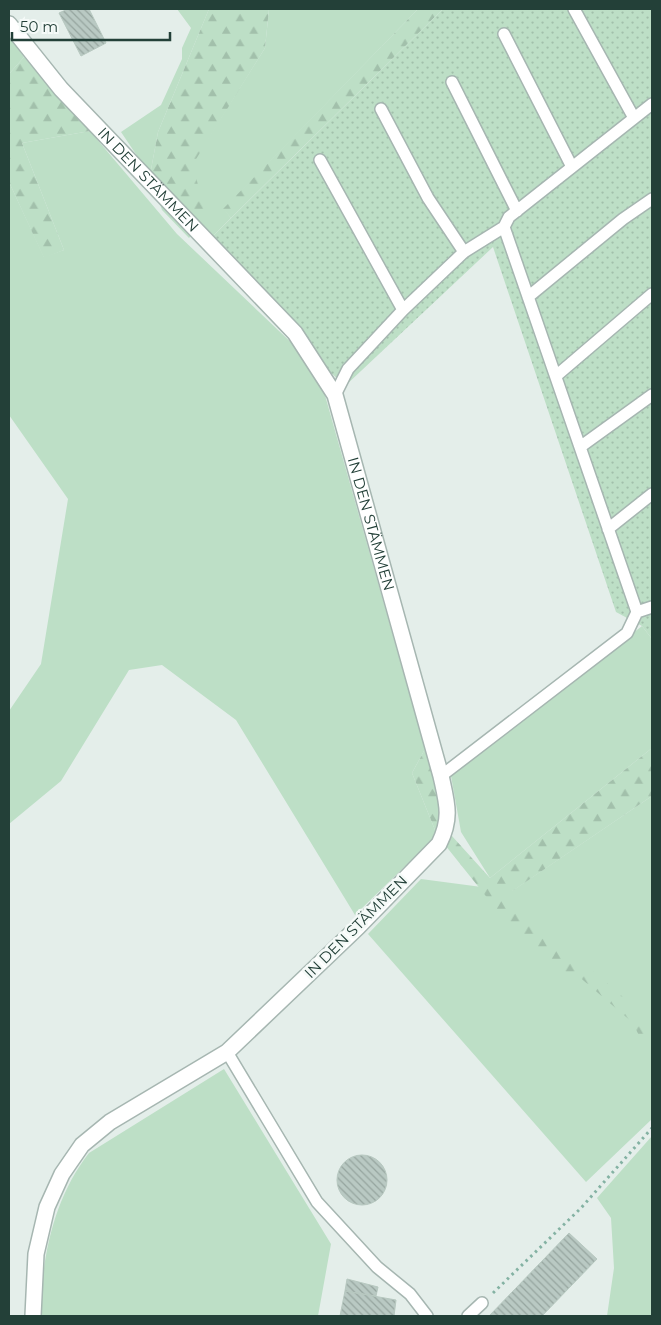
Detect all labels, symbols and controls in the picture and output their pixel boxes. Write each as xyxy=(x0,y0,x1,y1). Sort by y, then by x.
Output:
scale bar xyxy=(12,10,170,42)
text: 50 m xyxy=(20,17,58,36)
street label: IN DEN STÄMMEN xyxy=(94,123,203,236)
street label: IN DEN STÄMMEN xyxy=(344,455,399,593)
street label: IN DEN STÄMMEN xyxy=(300,871,411,982)

